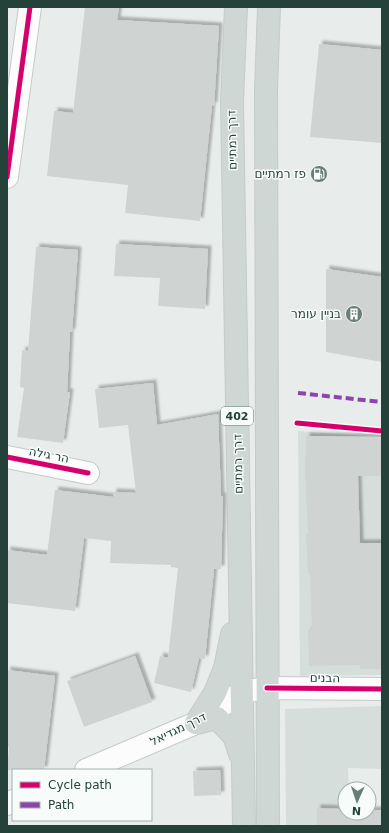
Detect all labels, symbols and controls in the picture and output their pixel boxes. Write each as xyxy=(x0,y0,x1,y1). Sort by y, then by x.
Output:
street label: דרך רמתיים xyxy=(224,110,240,170)
fuel station icon: פז רמתיים xyxy=(309,164,329,184)
place label: פז רמתיים xyxy=(254,167,306,181)
building icon: בניין עומר xyxy=(344,304,364,324)
place label: בניין עומר xyxy=(291,307,341,321)
road number: 402 xyxy=(221,407,253,425)
street label: דרך רמתיים xyxy=(230,434,246,494)
street label: הר גילה xyxy=(28,444,70,466)
street label: הבנים xyxy=(310,671,340,685)
street label: דרך מגדיאל xyxy=(148,709,209,749)
legend xyxy=(12,769,152,821)
text: Cycle path xyxy=(48,778,112,792)
north arrow xyxy=(337,781,377,821)
text: Path xyxy=(48,798,74,812)
text: N xyxy=(352,804,361,817)

